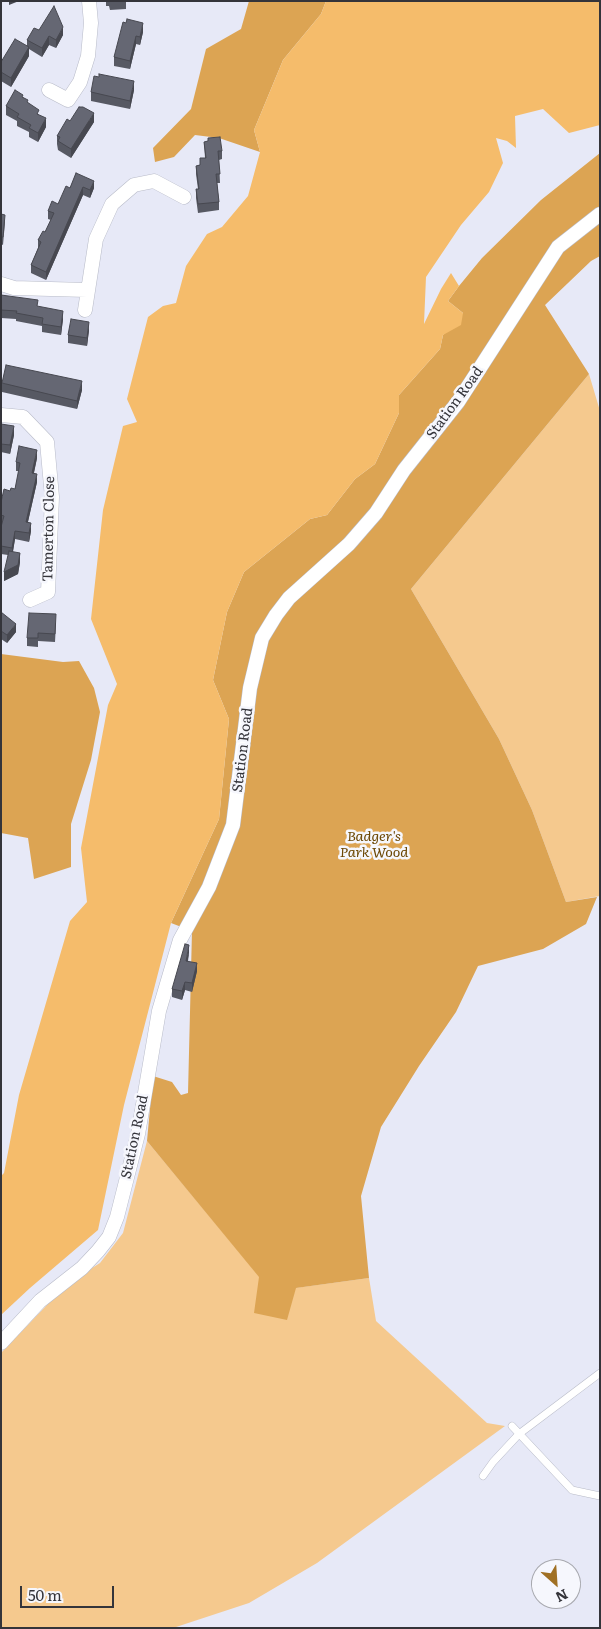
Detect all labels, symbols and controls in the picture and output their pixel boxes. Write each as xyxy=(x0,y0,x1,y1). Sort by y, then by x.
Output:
street label: Station Road xyxy=(423,364,487,442)
street label: Tamerton Close xyxy=(40,476,58,582)
street label: Station Road xyxy=(229,707,257,793)
park label: Badger's Park Wood xyxy=(340,829,408,862)
street label: Station Road xyxy=(118,1094,152,1180)
north arrow xyxy=(531,1559,581,1609)
scale bar xyxy=(22,1576,116,1608)
text: 50 m xyxy=(28,1583,62,1606)
text: N xyxy=(552,1585,572,1608)

